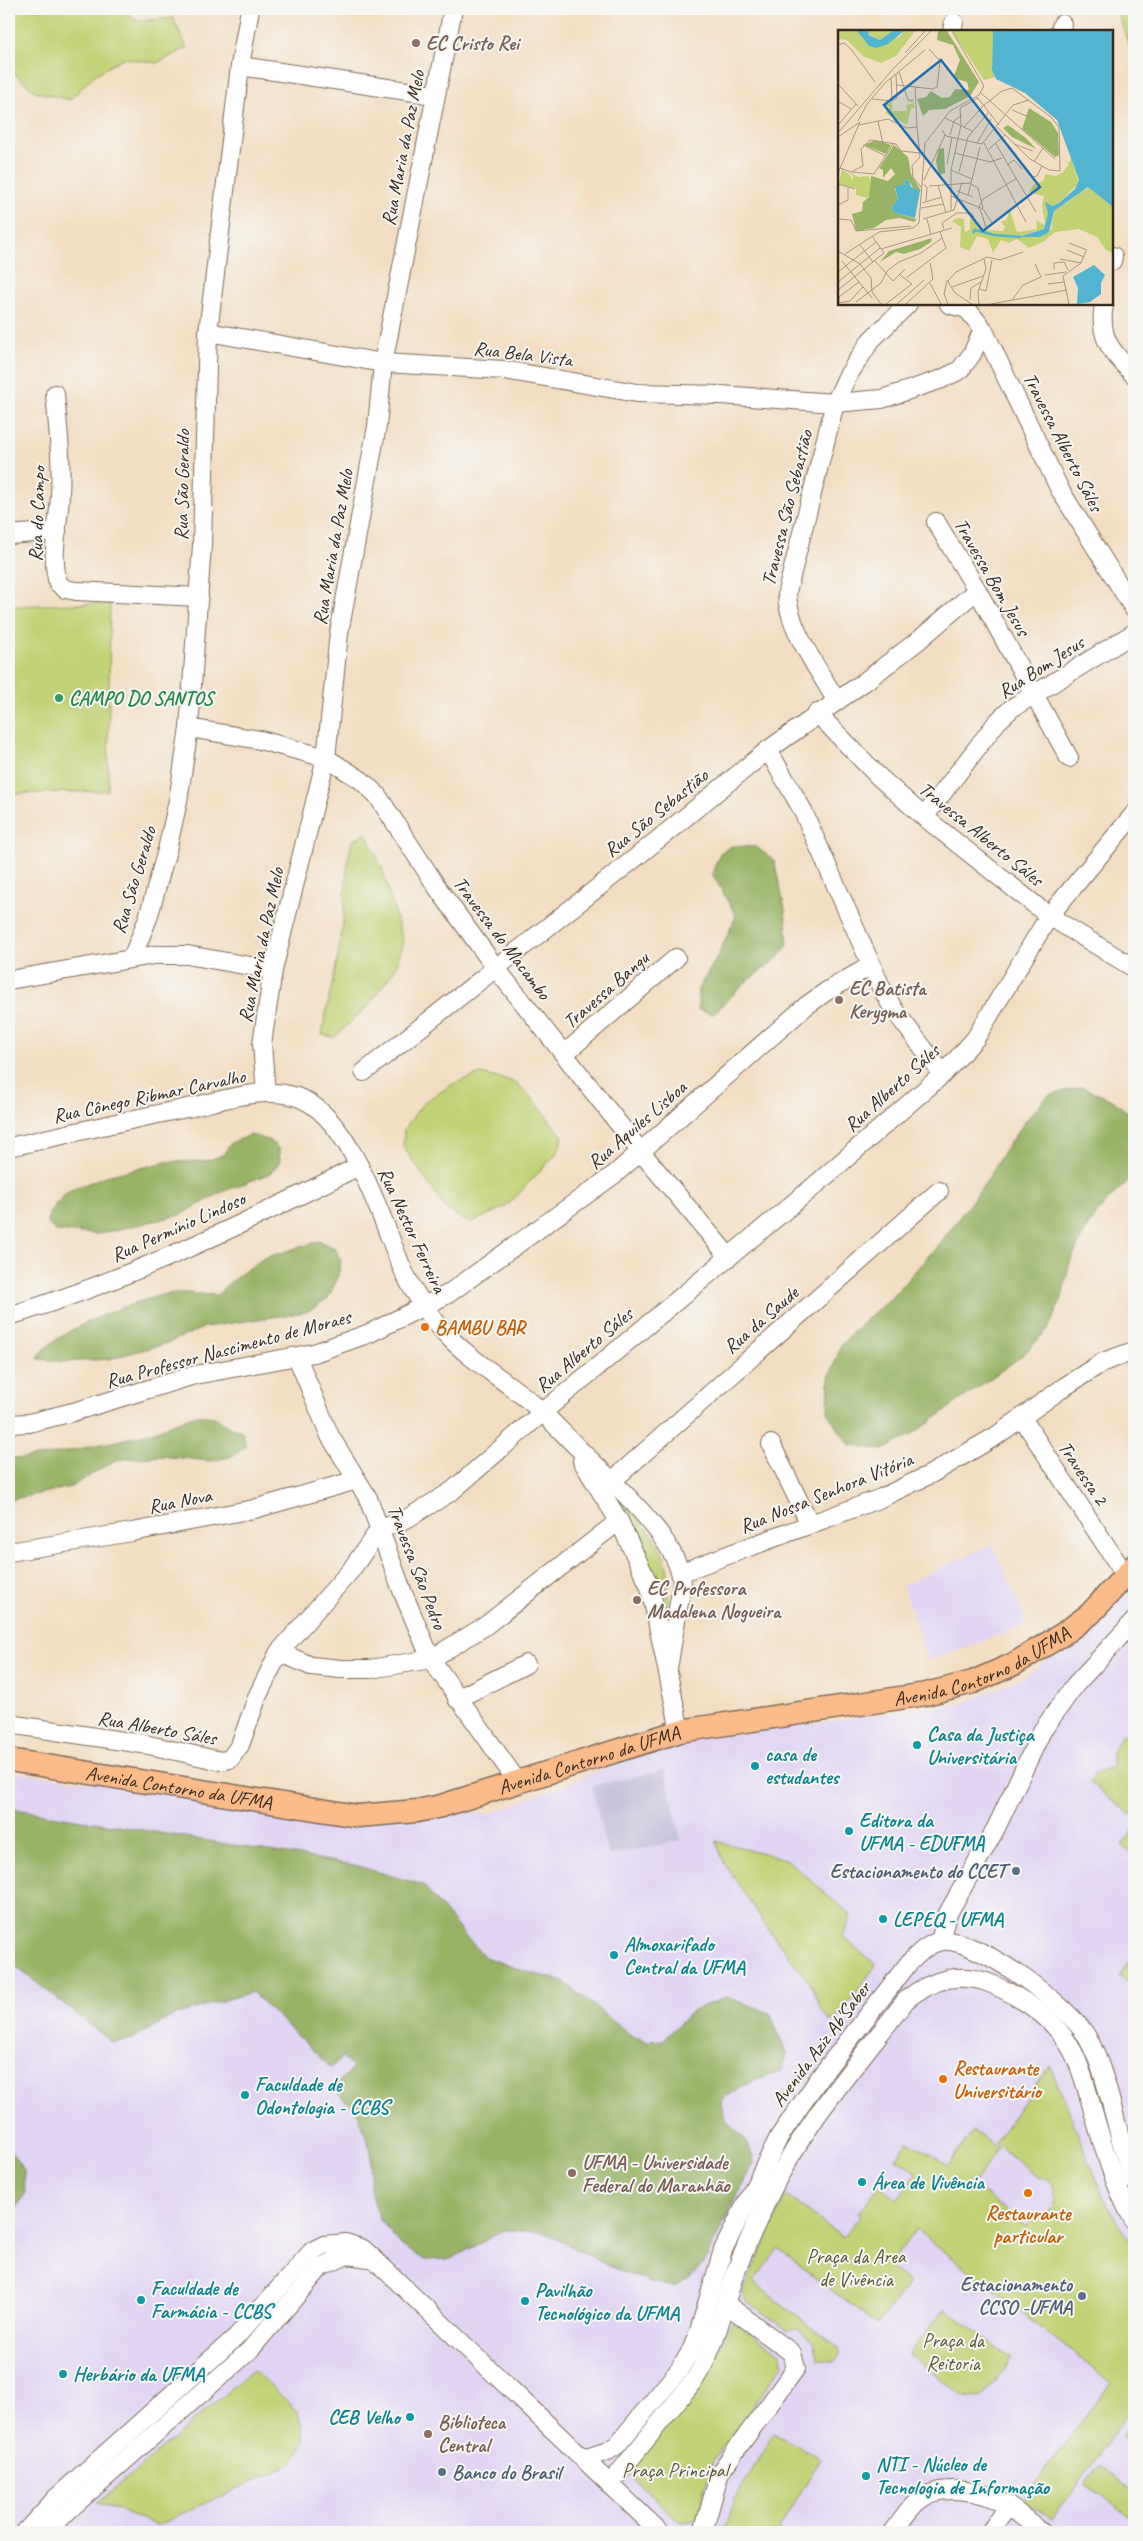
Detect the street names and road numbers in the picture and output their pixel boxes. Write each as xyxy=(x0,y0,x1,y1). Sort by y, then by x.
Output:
street label: Rua Maria da Paz Melo xyxy=(376,67,430,228)
street label: Rua Bela Vista xyxy=(472,336,576,373)
street label: Travessa Alberto Sáles xyxy=(1017,368,1110,518)
street label: Travessa São Sebastião xyxy=(756,427,819,588)
street label: Rua São Geraldo xyxy=(169,429,195,541)
street label: Rua do Campo xyxy=(23,464,51,562)
street label: Rua Maria da Paz Melo xyxy=(307,466,359,627)
street label: Travessa Bom Jesus xyxy=(948,514,1037,642)
street label: Rua Bom Jesus xyxy=(993,629,1090,704)
street label: Rua São Sebastião xyxy=(599,763,714,863)
street label: Travessa Alberto Sáles xyxy=(914,776,1050,893)
street label: Rua São Geraldo xyxy=(106,823,162,937)
street label: Rua Maria da Paz Melo xyxy=(232,864,290,1025)
street label: Travessa do Macambo xyxy=(447,871,557,1005)
street label: Travessa Bangu xyxy=(558,945,655,1034)
street label: Rua Alberto Sáles xyxy=(839,1037,947,1137)
street label: Rua Cônego Ribmar Carvalho xyxy=(51,1063,248,1129)
street label: Rua Aquiles Lisboa xyxy=(582,1074,693,1175)
street label: Rua Nestor Ferreira xyxy=(372,1163,453,1299)
street label: Rua Permínio Lindoso xyxy=(107,1186,251,1268)
street label: Rua da Saude xyxy=(718,1280,805,1359)
street label: Rua Alberto Sáles xyxy=(530,1300,640,1398)
street label: Rua Professor Nascimento de Moraes xyxy=(103,1304,355,1394)
street label: Travessa 2 xyxy=(1052,1436,1115,1512)
street label: Rua Nossa Senhora Vitória xyxy=(736,1446,918,1539)
street label: Rua Nova xyxy=(146,1482,215,1519)
street label: Travessa São Pedro xyxy=(382,1501,453,1634)
street label: Avenida Contorno da UFMA xyxy=(892,1620,1075,1711)
street label: Rua Alberto Sáles xyxy=(96,1705,220,1751)
street label: Avenida Contorno da UFMA xyxy=(495,1719,683,1800)
street label: Avenida Contorno da UFMA xyxy=(84,1760,275,1815)
street label: Avenida Aziz Ab'Saber xyxy=(766,1975,877,2112)

